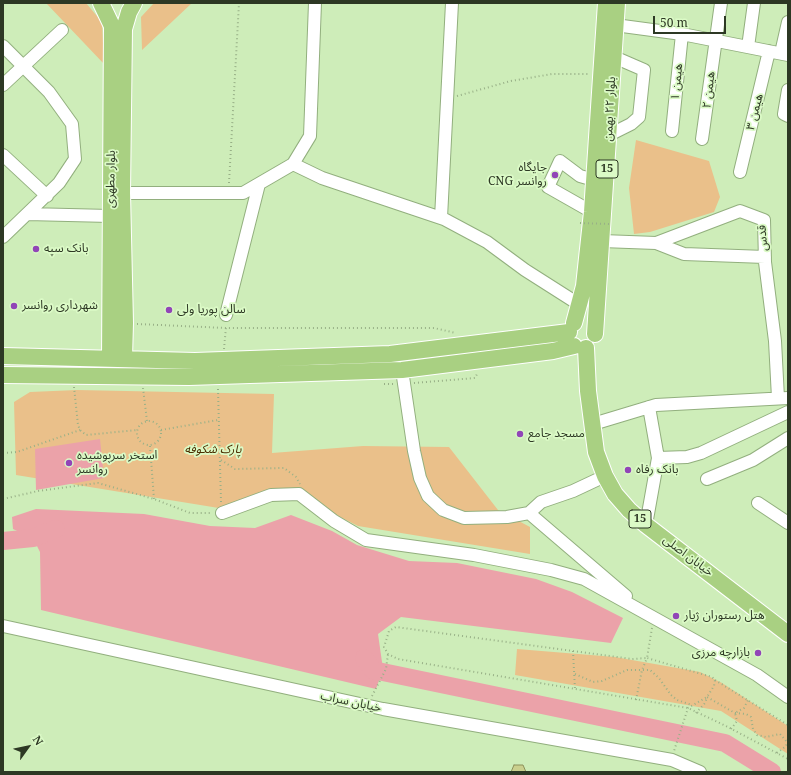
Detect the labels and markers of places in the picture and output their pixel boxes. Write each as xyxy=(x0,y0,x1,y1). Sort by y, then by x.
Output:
place label: جایگاه CNG روانسر xyxy=(488,161,547,189)
marker: جایگاه CNG روانسر xyxy=(550,170,560,180)
place label: بانک سپه xyxy=(44,242,88,256)
marker: بانک سپه xyxy=(31,244,41,254)
place label: شهرداری روانسر xyxy=(22,299,98,313)
marker: شهرداری روانسر xyxy=(9,301,19,311)
place label: سالن پوریا ولی xyxy=(177,303,246,317)
marker: سالن پوریا ولی xyxy=(164,305,174,315)
place label: مسجد جامع xyxy=(528,427,585,441)
marker: مسجد جامع xyxy=(515,429,525,439)
place label: استخر سرپوشیده روانسر xyxy=(77,449,157,477)
marker: استخر سرپوشیده روانسر xyxy=(64,458,74,468)
place label: بانک رفاه xyxy=(636,463,679,477)
marker: بانک رفاه xyxy=(623,465,633,475)
place label: هتل رستوران ژیار xyxy=(684,609,765,623)
marker: هتل رستوران ژیار xyxy=(671,611,681,621)
place label: بازارچه مرزی xyxy=(692,646,750,660)
marker: بازارچه مرزی xyxy=(753,648,763,658)

